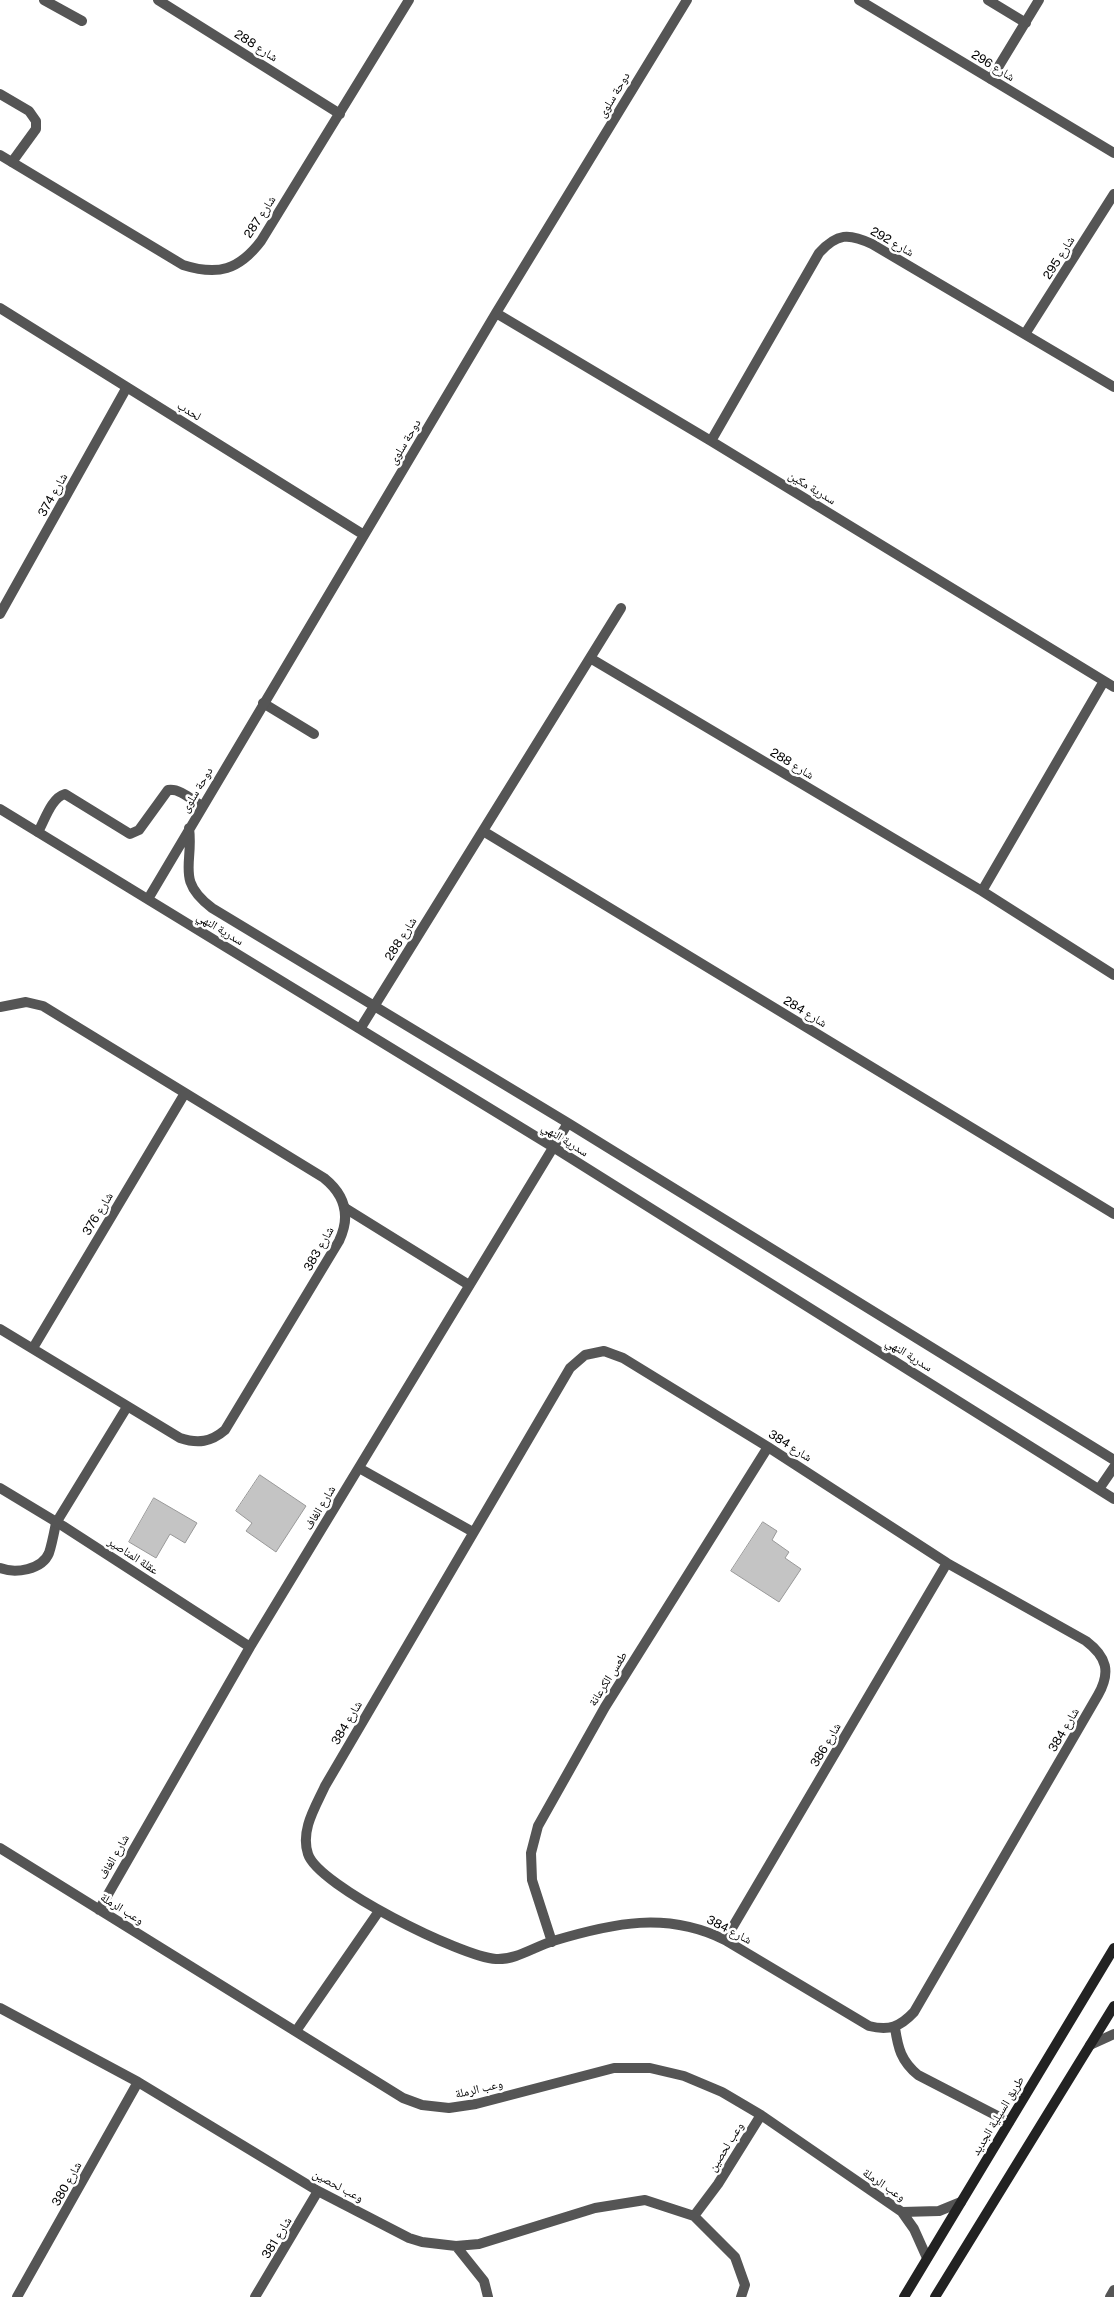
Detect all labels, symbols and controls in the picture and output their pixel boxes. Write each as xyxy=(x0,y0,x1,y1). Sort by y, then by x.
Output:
street label: شارع 288 xyxy=(232,27,280,65)
street label: شارع 296 xyxy=(969,48,1017,84)
street label: دوحة سلوى xyxy=(595,70,633,120)
street label: شارع 287 xyxy=(241,193,279,241)
street label: شارع 292 xyxy=(868,224,916,260)
street label: شارع 295 xyxy=(1040,234,1078,282)
street label: لحدب xyxy=(174,398,204,424)
street label: دوحة سلوى xyxy=(386,417,424,467)
street label: سدرية مكين xyxy=(786,468,838,508)
street label: شارع 374 xyxy=(35,471,71,519)
street label: شارع 288 xyxy=(768,745,816,783)
street label: دوحة سلوى xyxy=(178,765,216,815)
street label: سدرية النهي xyxy=(194,909,246,949)
street label: شارع 288 xyxy=(382,915,420,963)
street label: شارع 284 xyxy=(781,993,829,1031)
street label: سدرية النهي xyxy=(539,1120,591,1160)
street label: شارع 376 xyxy=(80,1190,116,1238)
street label: شارع 383 xyxy=(301,1224,337,1274)
street label: سدرية النهي xyxy=(883,1335,935,1375)
street label: شارع 384 xyxy=(766,1427,814,1465)
street label: شارع الغاف xyxy=(301,1483,339,1533)
street label: عقلة المناصير xyxy=(105,1534,161,1578)
street label: طعس الكرعانة xyxy=(586,1649,630,1709)
street label: شارع 384 xyxy=(329,1698,365,1748)
street label: شارع 384 xyxy=(1046,1705,1082,1755)
street label: شارع 386 xyxy=(808,1720,844,1770)
street label: شارع الغاف xyxy=(95,1832,133,1882)
street label: وعب الرملة xyxy=(98,1890,146,1928)
street label: شارع 384 xyxy=(704,1913,754,1947)
street label: طريق السيلية الجديد xyxy=(969,2074,1027,2158)
street label: وعب الرملة xyxy=(454,2077,504,2101)
street label: وعب لحصين xyxy=(705,2120,747,2174)
street label: شارع 380 xyxy=(49,2159,85,2209)
street label: وعب الرملة xyxy=(860,2165,908,2205)
street label: وعب لحصين xyxy=(310,2167,366,2205)
street label: شارع 381 xyxy=(259,2215,295,2261)

